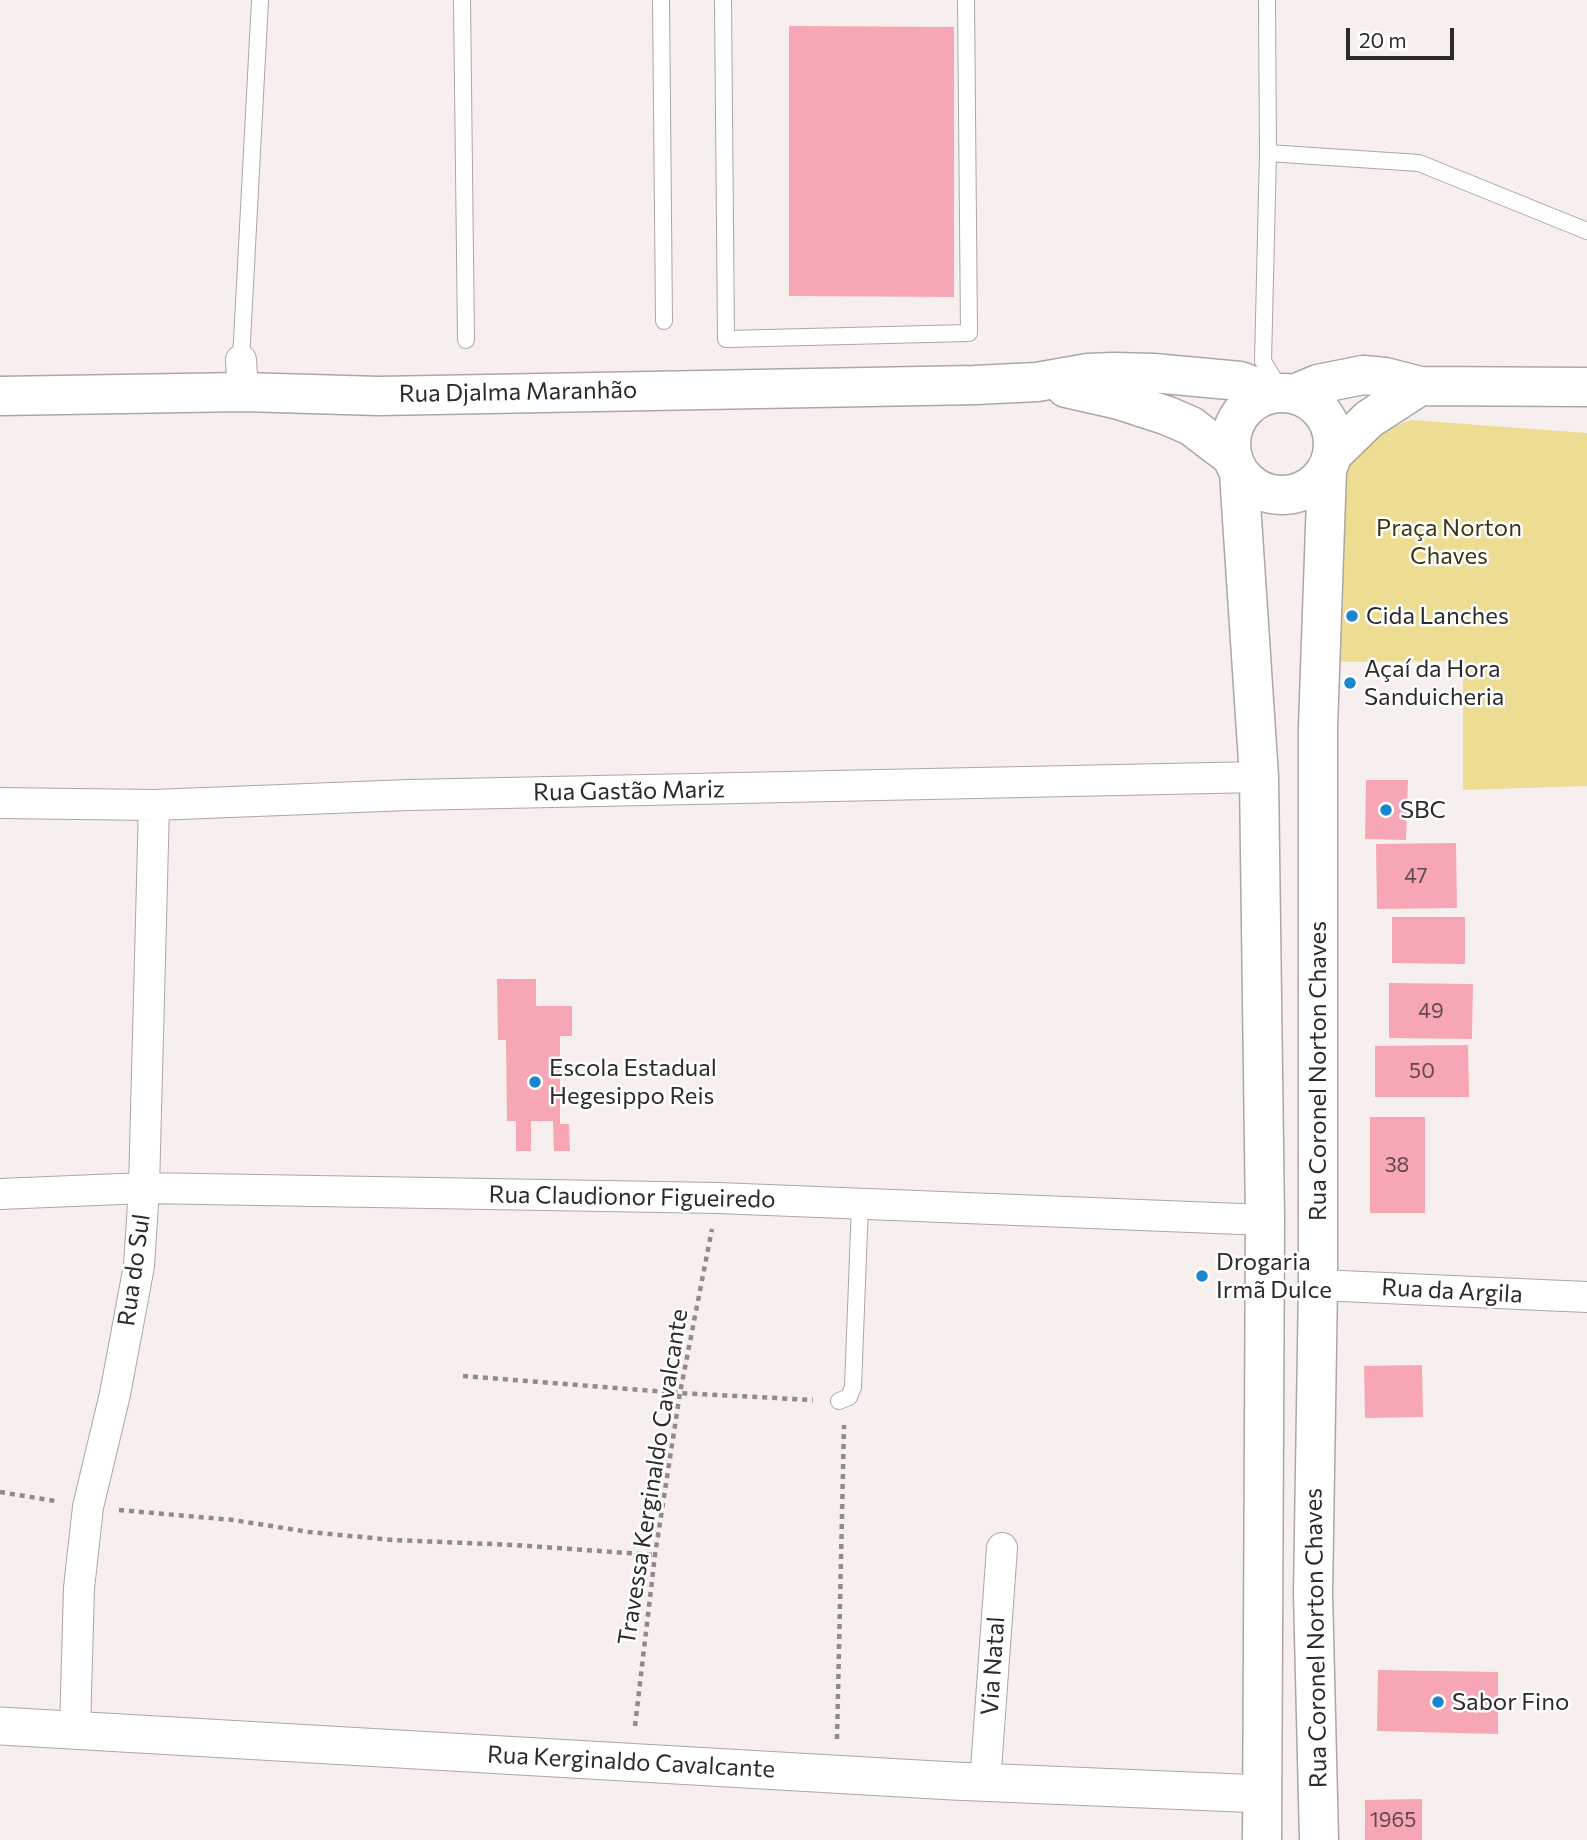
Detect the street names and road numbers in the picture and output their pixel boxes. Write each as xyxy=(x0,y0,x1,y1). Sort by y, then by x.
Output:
street label: Rua Djalma Maranhão xyxy=(399,376,637,408)
street label: Rua Gastão Mariz xyxy=(533,775,725,807)
street label: Rua Coronel Norton Chaves xyxy=(1304,921,1332,1221)
street label: Rua Claudionor Figueiredo xyxy=(488,1180,776,1214)
street label: Rua do Sul xyxy=(112,1212,156,1328)
street label: Rua da Argila xyxy=(1381,1273,1523,1309)
street label: Travessa Kerginaldo Cavalcante xyxy=(612,1307,694,1647)
street label: Rua Coronel Norton Chaves xyxy=(1299,1488,1333,1788)
street label: Via Natal xyxy=(975,1616,1011,1716)
street label: Rua Kerginaldo Cavalcante xyxy=(486,1740,776,1784)

